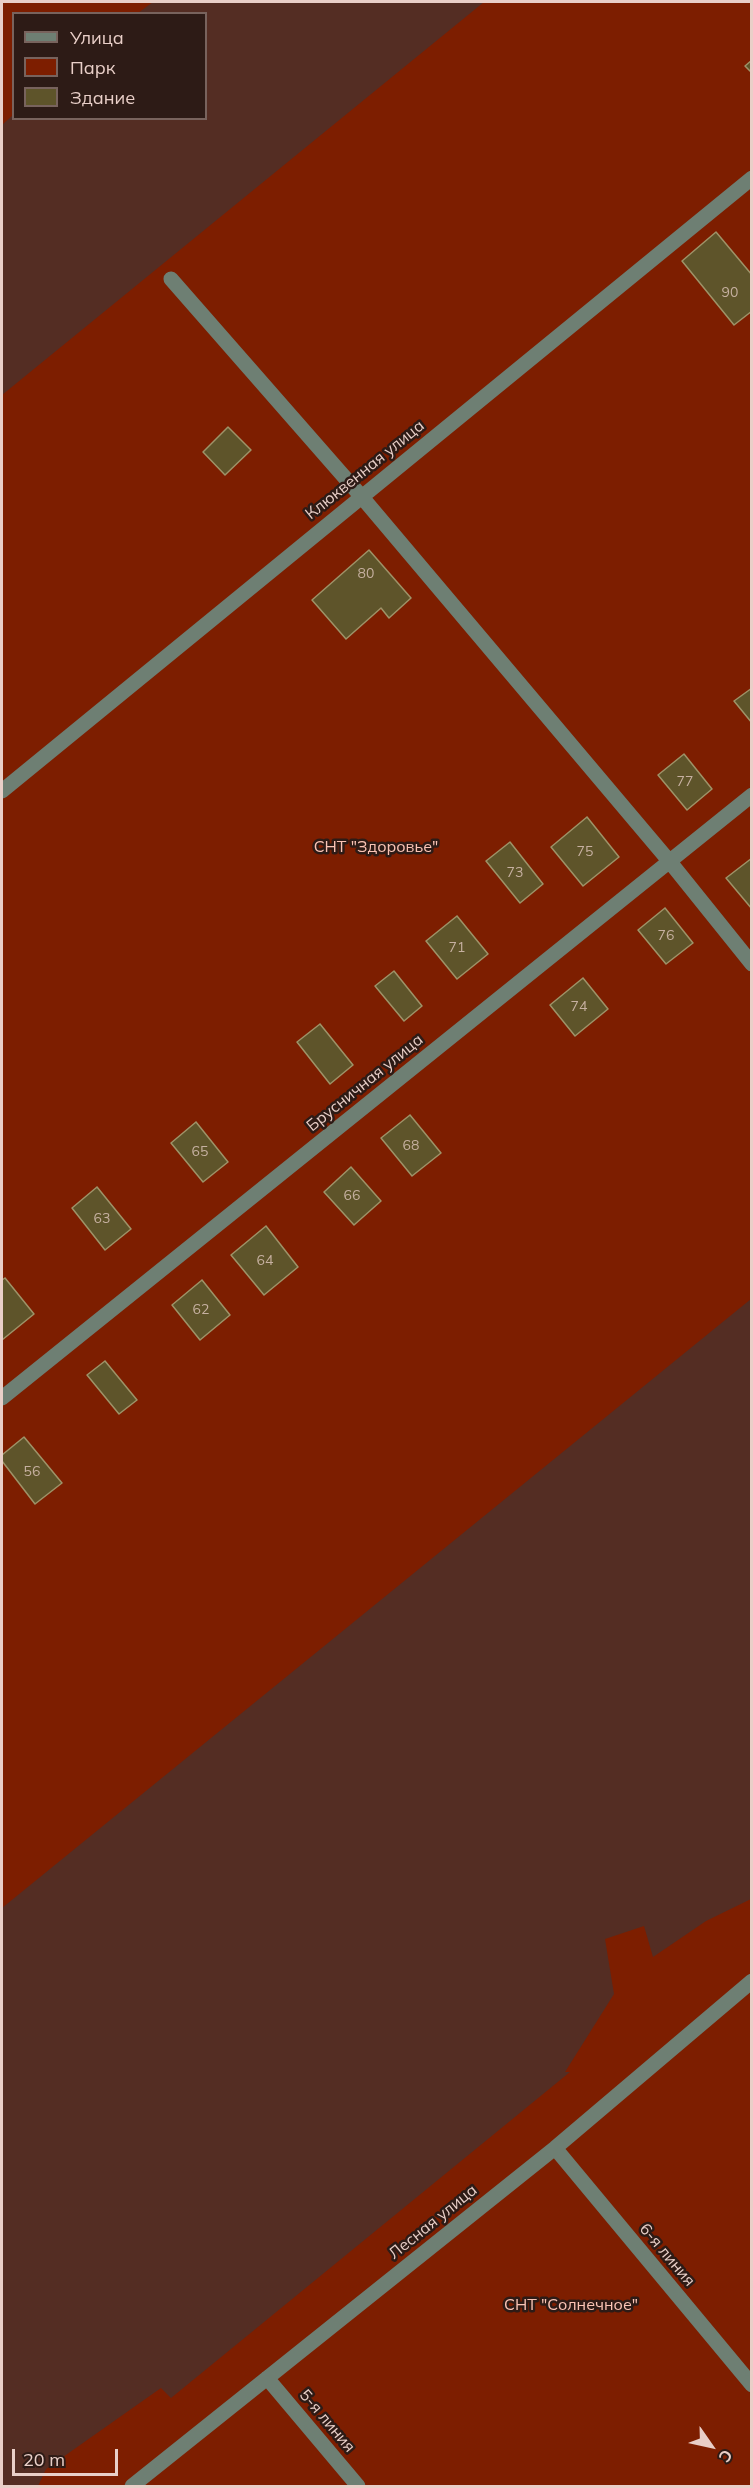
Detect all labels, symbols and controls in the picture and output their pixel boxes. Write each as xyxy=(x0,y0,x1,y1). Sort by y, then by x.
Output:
legend xyxy=(12,12,207,120)
text: Улица xyxy=(70,26,124,49)
text: Парк xyxy=(70,56,115,79)
text: Здание xyxy=(70,86,135,109)
house number: 90 xyxy=(722,285,738,301)
street label: Клюквенная улица xyxy=(302,416,428,524)
house number: 80 xyxy=(358,566,374,582)
house number: 77 xyxy=(677,774,693,790)
park label: СНТ "Здоровье" xyxy=(314,837,438,857)
house number: 75 xyxy=(577,844,593,860)
house number: 73 xyxy=(507,865,523,881)
house number: 76 xyxy=(658,928,674,944)
house number: 71 xyxy=(449,940,465,956)
house number: 74 xyxy=(571,999,587,1015)
street label: Брусничная улица xyxy=(303,1030,427,1136)
house number: 68 xyxy=(403,1138,419,1154)
house number: 65 xyxy=(192,1144,208,1160)
house number: 66 xyxy=(344,1188,360,1204)
house number: 63 xyxy=(94,1211,110,1227)
house number: 64 xyxy=(257,1253,273,1269)
house number: 62 xyxy=(193,1302,209,1318)
house number: 56 xyxy=(24,1464,40,1480)
street label: Лесная улица xyxy=(385,2181,481,2263)
street label: 6-я линия xyxy=(635,2220,699,2290)
park label: СНТ "Солнечное" xyxy=(504,2295,638,2315)
street label: 5-я линия xyxy=(295,2386,359,2456)
north arrow xyxy=(681,2416,741,2476)
scale bar xyxy=(15,2437,122,2475)
text: С xyxy=(715,2446,737,2466)
text: 20 m xyxy=(23,2448,65,2471)

